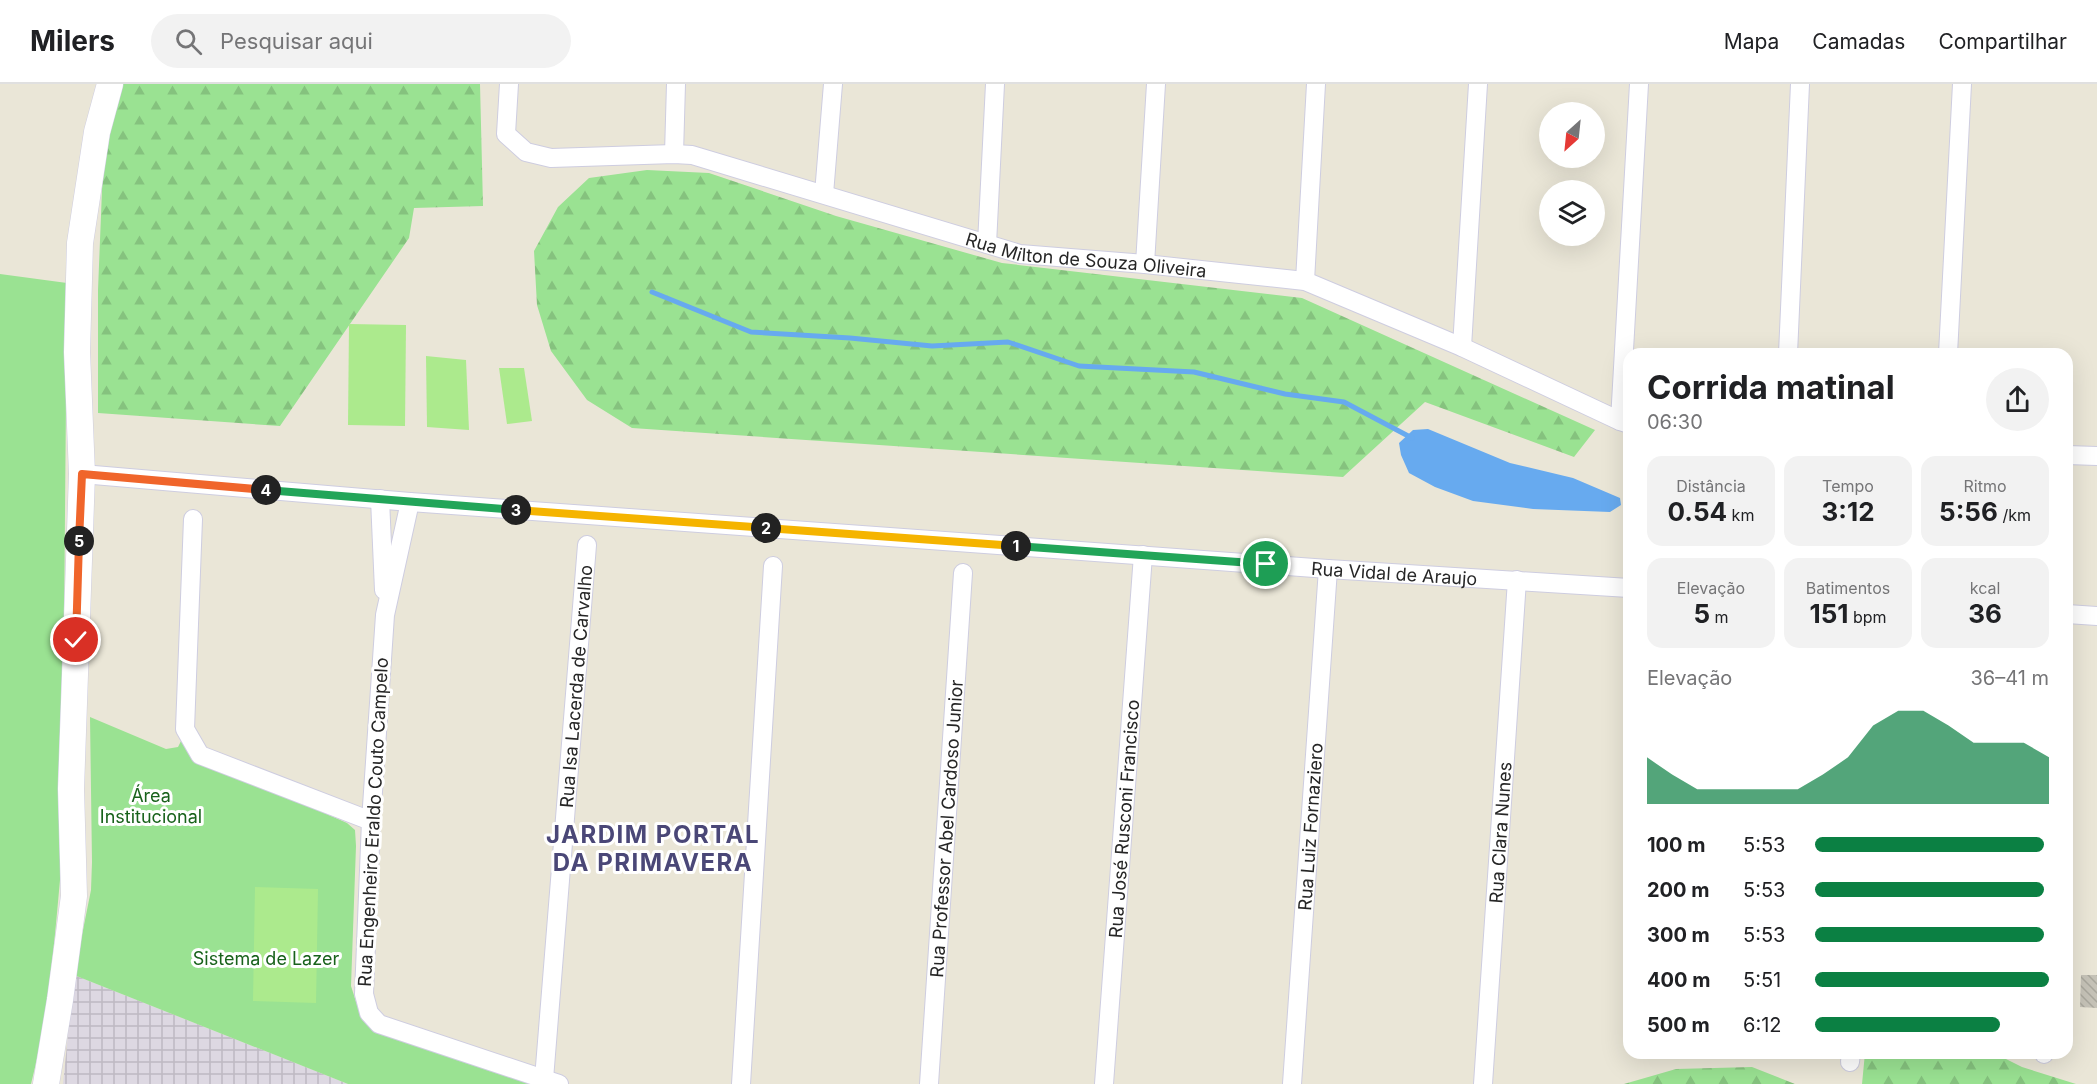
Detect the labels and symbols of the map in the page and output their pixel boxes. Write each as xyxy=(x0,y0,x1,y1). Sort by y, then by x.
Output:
north arrow xyxy=(1539,102,1605,168)
street label: Rua Milton de Souza Oliveira xyxy=(963,228,1208,281)
pin: 4 xyxy=(251,475,281,505)
pin: 3 xyxy=(501,495,531,525)
pin: 2 xyxy=(751,513,781,543)
pin: 5 xyxy=(64,526,94,556)
pin: 1 xyxy=(1001,531,1031,561)
pin xyxy=(1240,538,1291,589)
street label: Rua Vidal de Araujo xyxy=(1310,557,1478,589)
street label: Rua Isa Lacerda de Carvalho xyxy=(555,564,596,809)
pin xyxy=(50,614,101,665)
street label: Rua Engenheiro Eraldo Couto Campelo xyxy=(354,657,392,987)
street label: Rua Professor Abel Cardoso Junior xyxy=(926,679,966,978)
street label: Rua José Rusconi Francisco xyxy=(1104,699,1143,939)
street label: Rua Luiz Fornaziero xyxy=(1294,742,1326,911)
street label: Rua Clara Nunes xyxy=(1485,761,1515,904)
park label: Área Institucional xyxy=(100,784,202,827)
district label: JARDIM PORTAL DA PRIMAVERA xyxy=(546,820,760,877)
park label: Sistema de Lazer xyxy=(193,948,339,969)

